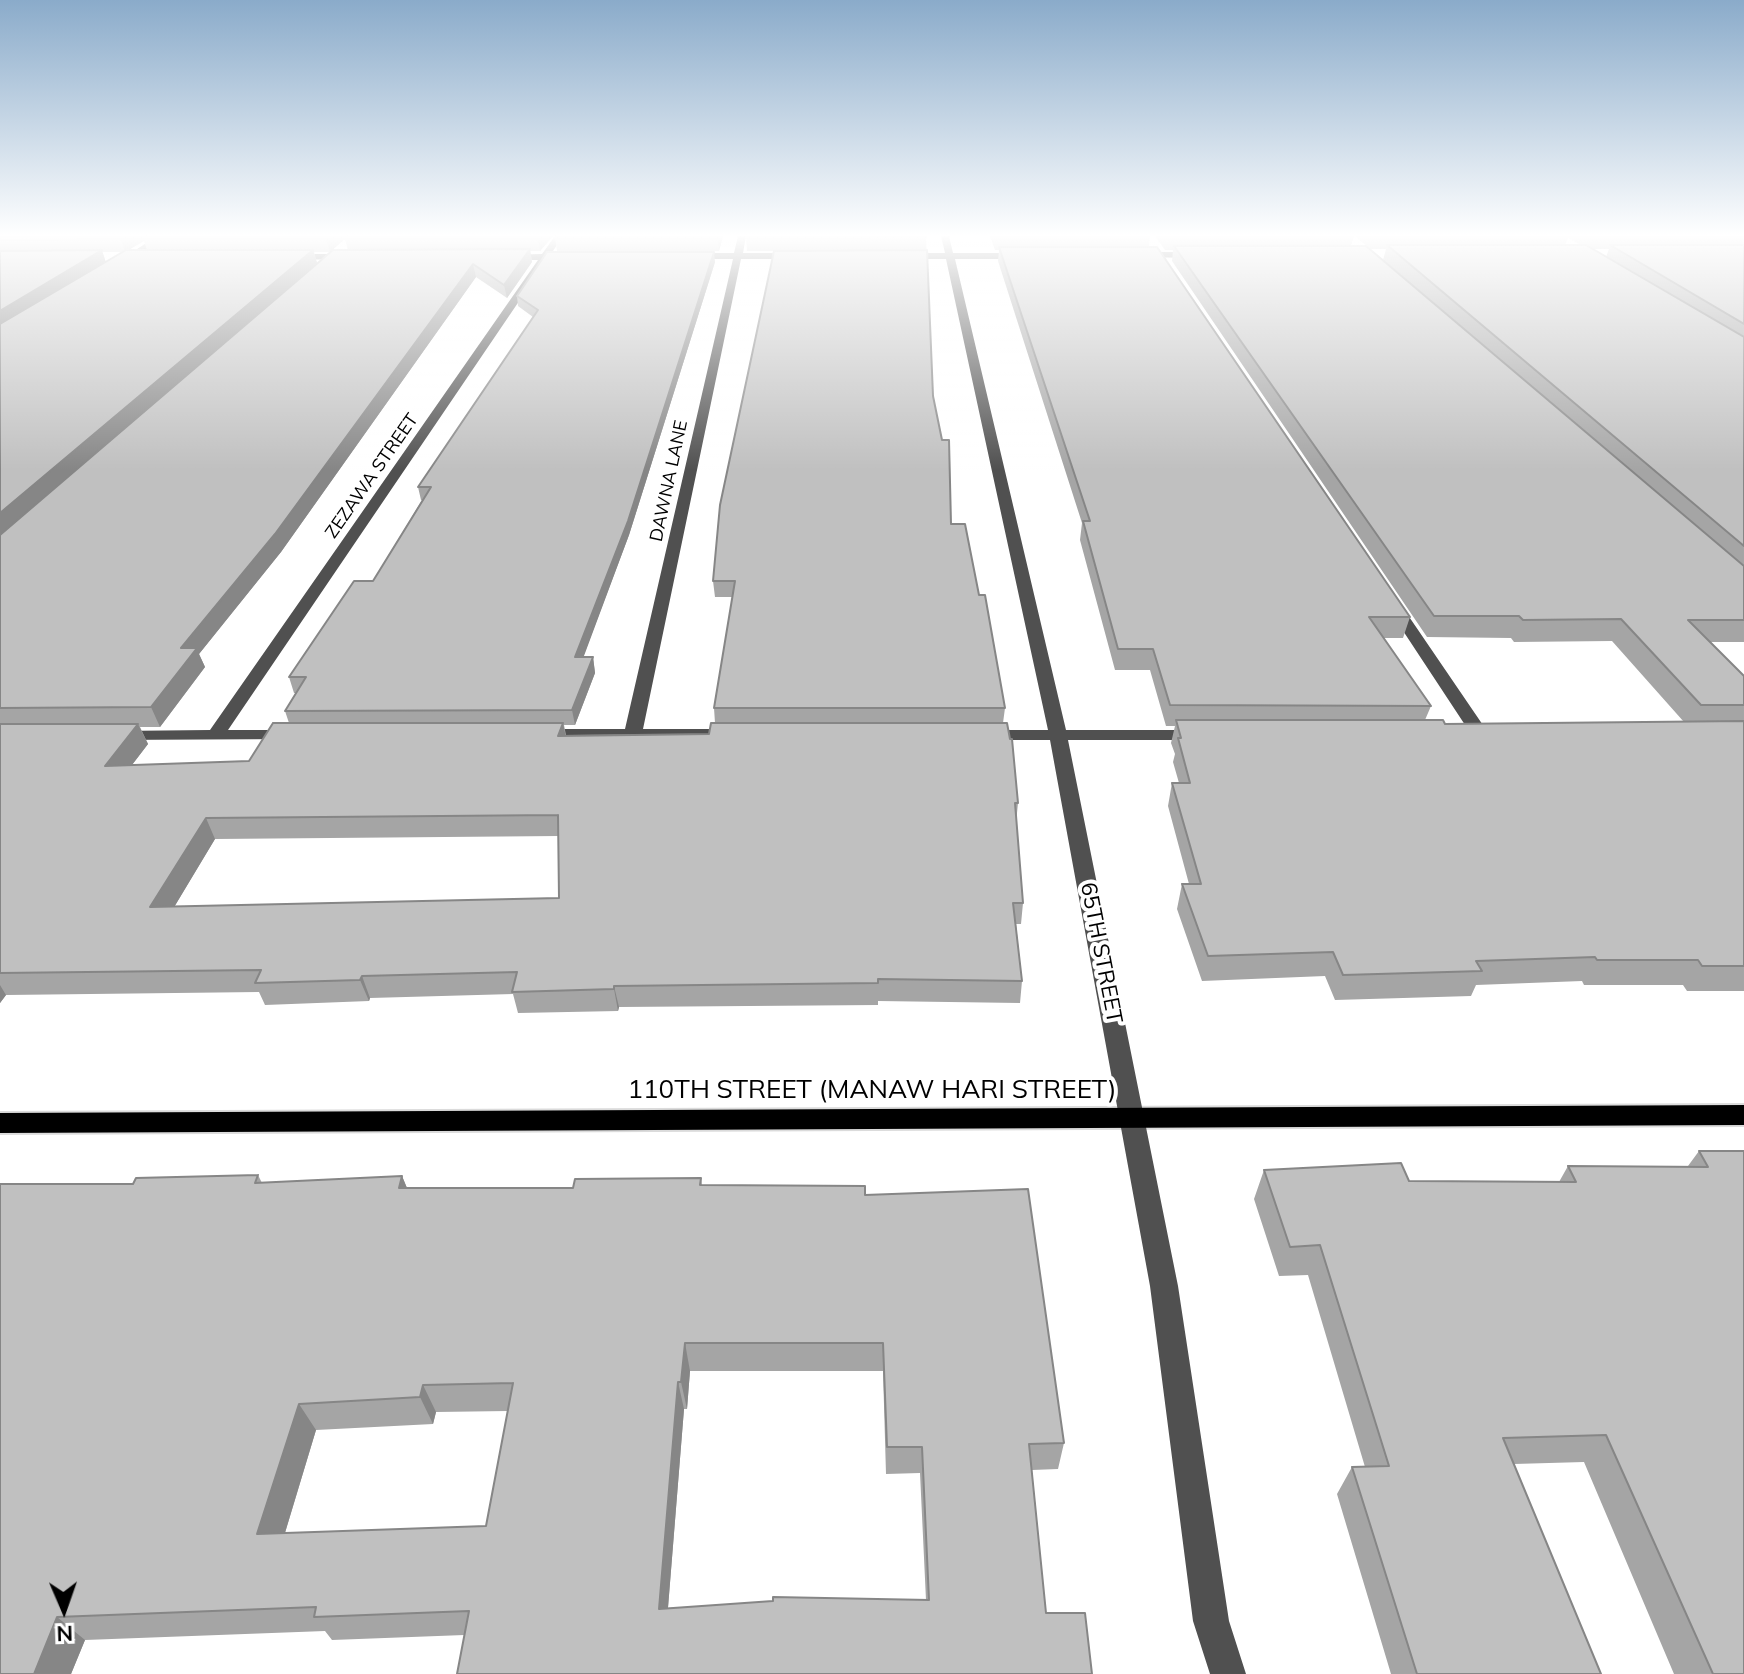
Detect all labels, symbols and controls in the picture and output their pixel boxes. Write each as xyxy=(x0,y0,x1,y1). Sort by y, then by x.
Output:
street label: ZEZAWA STREET xyxy=(321,410,423,542)
street label: DAWNA LANE xyxy=(646,418,692,544)
street label: 65TH STREET xyxy=(1074,880,1128,1026)
street label: 110TH STREET (MANAW HARI STREET) xyxy=(627,1074,1117,1106)
north arrow xyxy=(24,1570,104,1650)
text: N xyxy=(56,1620,74,1648)

